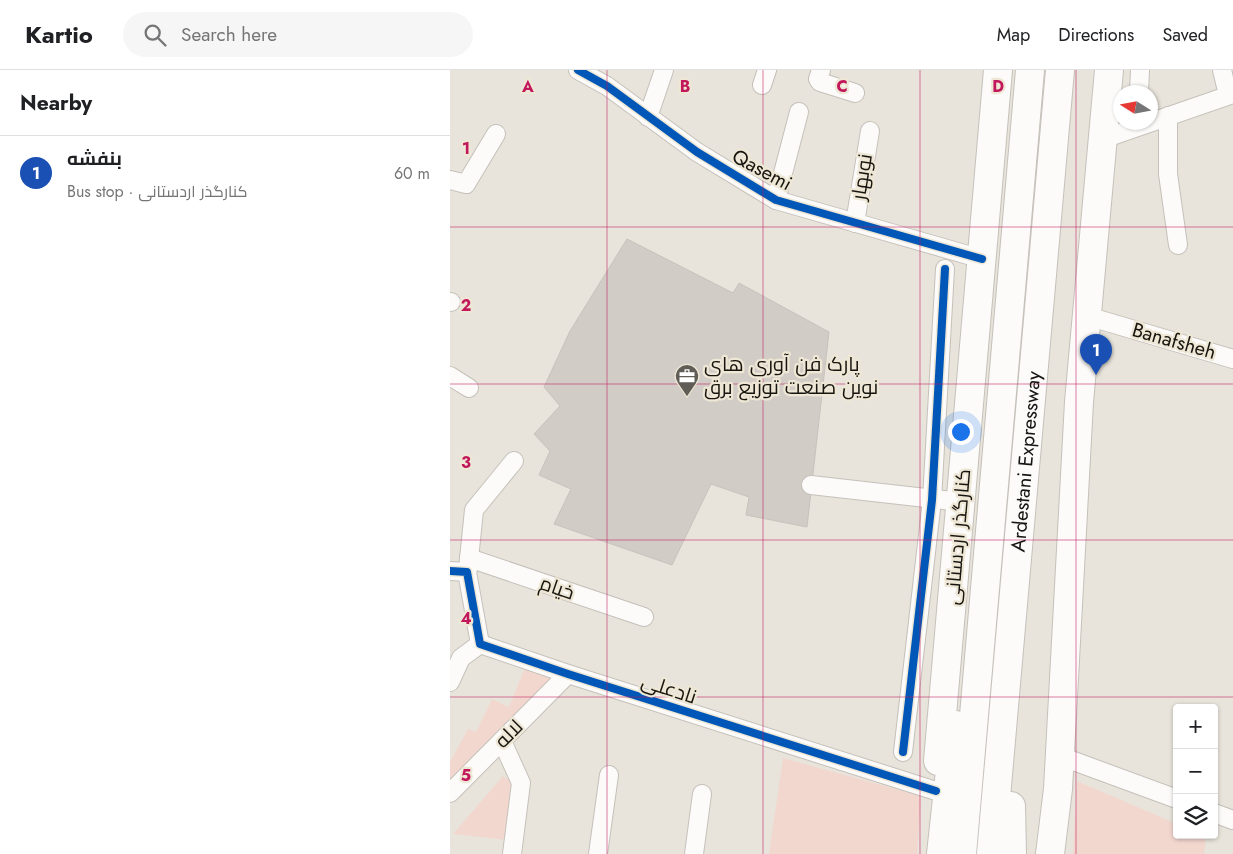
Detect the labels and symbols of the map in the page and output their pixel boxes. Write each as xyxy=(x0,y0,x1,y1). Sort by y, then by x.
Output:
text: A xyxy=(521,75,534,98)
text: B xyxy=(680,75,690,98)
text: C xyxy=(836,75,848,98)
text: D xyxy=(992,75,1004,98)
north arrow xyxy=(1113,85,1158,130)
text: 1 xyxy=(462,137,470,160)
street label: Qasemi xyxy=(727,142,797,198)
street label: نوبهار xyxy=(844,152,880,203)
text: 2 xyxy=(461,294,471,317)
street label: Banafsheh xyxy=(1129,315,1219,367)
pin: 1 xyxy=(1080,334,1112,375)
place label: پارک فن آوری های نوین صنعت توزیع برق xyxy=(704,350,878,402)
office icon: پارک فن آوری های نوین صنعت توزیع برق xyxy=(674,363,700,397)
street label: Ardestani Expressway xyxy=(1003,370,1048,553)
your location xyxy=(948,419,974,445)
text: 3 xyxy=(461,451,471,474)
street label: کنارگذر اردستانی xyxy=(938,468,978,606)
street label: خیام xyxy=(536,569,578,607)
text: 4 xyxy=(460,607,472,630)
street label: نادعلی xyxy=(638,666,700,712)
street label: لاله xyxy=(488,713,530,755)
text: 5 xyxy=(461,764,471,787)

